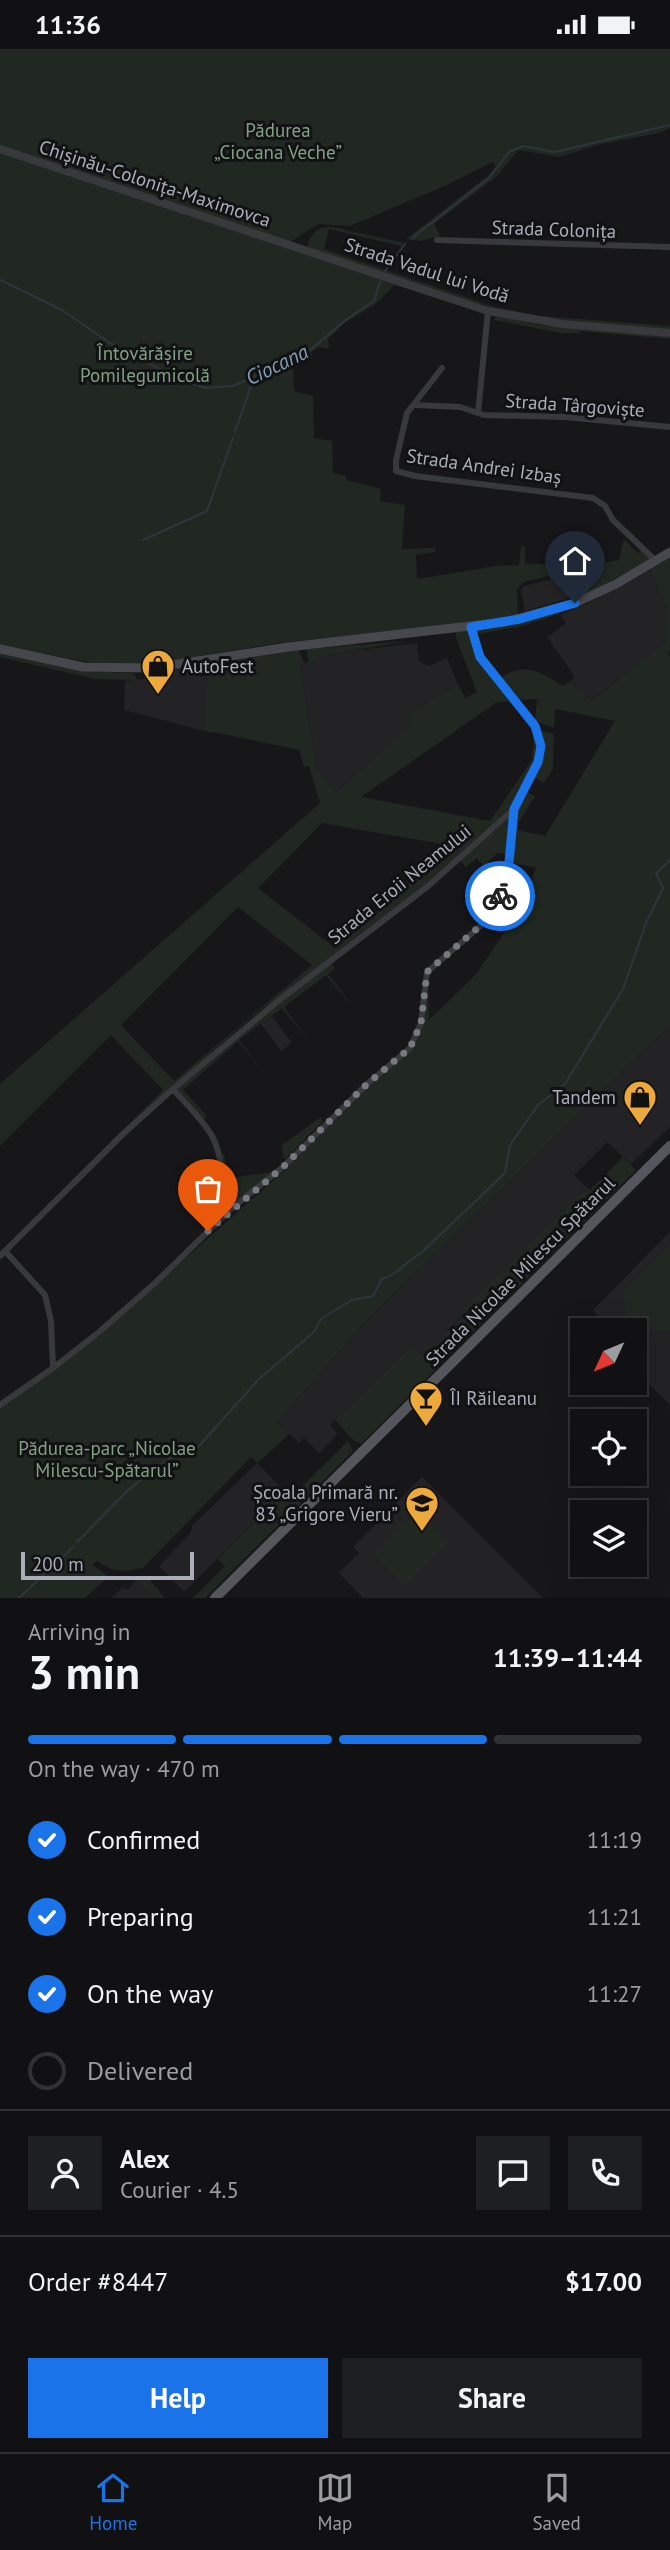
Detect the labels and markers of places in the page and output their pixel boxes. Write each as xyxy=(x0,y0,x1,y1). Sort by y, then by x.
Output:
pin xyxy=(545,531,605,603)
shop icon: AutoFest xyxy=(139,647,177,696)
place label: AutoFest xyxy=(182,654,254,678)
shop icon: Tandem xyxy=(621,1078,659,1127)
place label: Tandem xyxy=(552,1085,616,1109)
pin xyxy=(178,1159,238,1231)
bar icon: ÎI Răileanu xyxy=(407,1379,445,1428)
place label: ÎI Răileanu xyxy=(449,1386,537,1410)
place label: Școala Primară nr. 83 „Grigore Vieru” xyxy=(253,1480,398,1526)
school or university icon: Școala Primară nr. 83 „Grigore Vieru” xyxy=(403,1484,441,1533)

